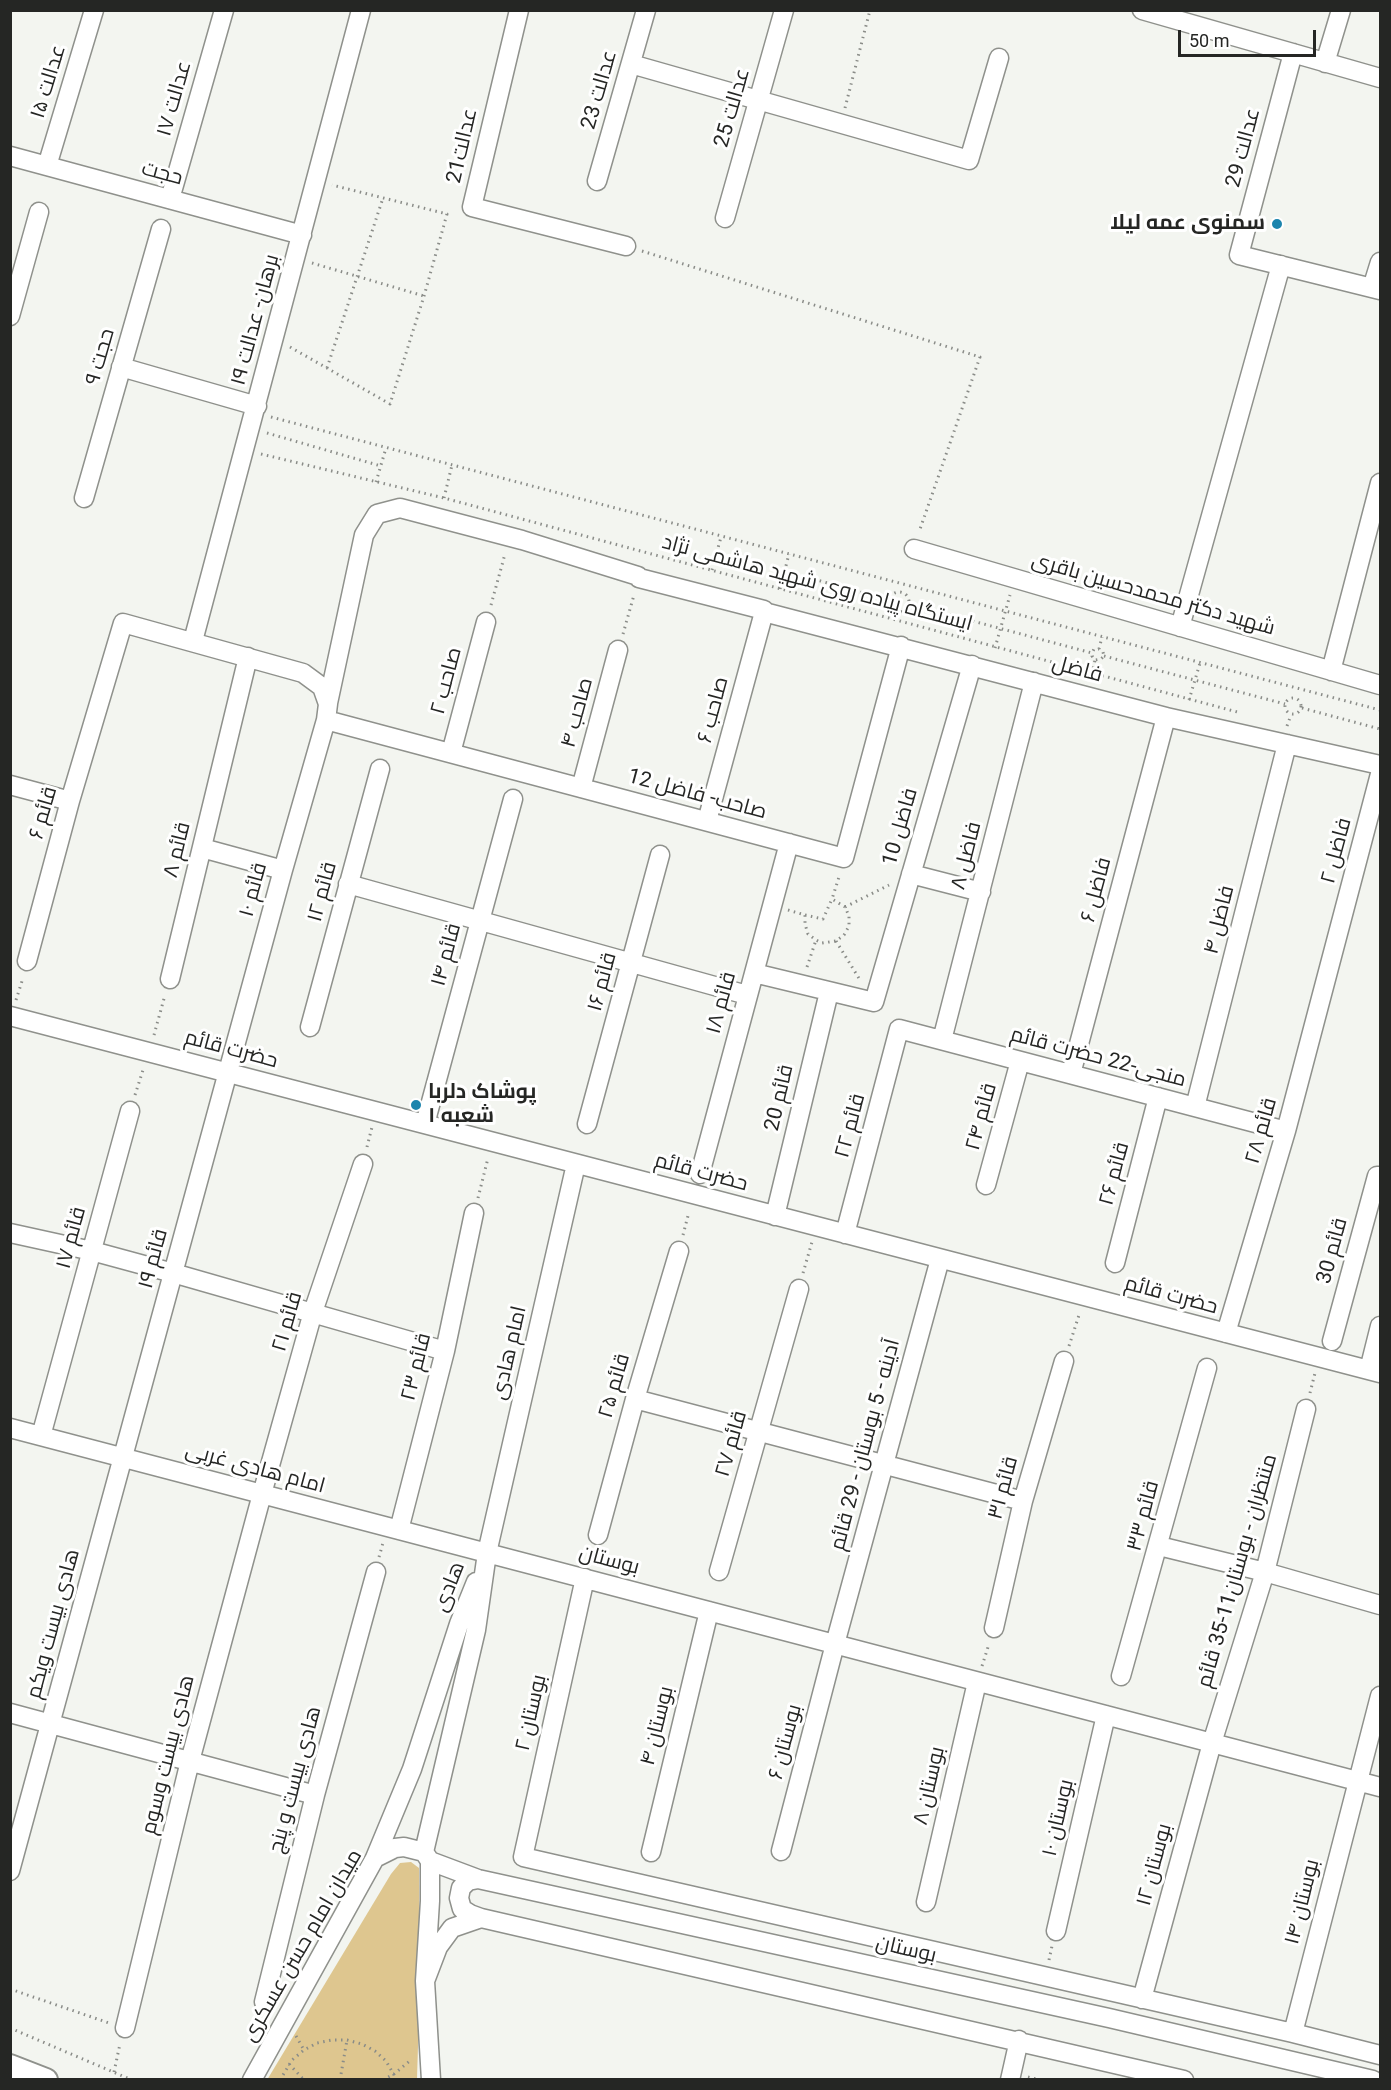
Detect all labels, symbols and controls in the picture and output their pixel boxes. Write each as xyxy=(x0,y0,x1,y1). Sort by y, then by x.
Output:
scale bar xyxy=(1181,18,1319,56)
text: 50 m xyxy=(1189,30,1229,51)
street label: عدالت ۱۵ xyxy=(26,42,72,122)
street label: عدالت 23 xyxy=(577,48,623,132)
street label: عدالت ۱۷ xyxy=(152,58,198,140)
street label: عدالت 25 xyxy=(710,66,756,150)
street label: 21عدالت xyxy=(442,106,484,186)
street label: عدالت 29 xyxy=(1221,106,1267,190)
street label: حجت xyxy=(139,156,185,192)
place label: سمنوی عمه لیلا xyxy=(1110,211,1265,237)
marker: سمنوی عمه لیلا xyxy=(1270,217,1284,231)
street label: برهان- عدالت ۱۹ xyxy=(226,252,286,388)
street label: حجت ۹ xyxy=(81,326,121,388)
street label: ایستگاه پیاده روی شهید هاشمی نژاد xyxy=(659,530,975,638)
street label: شهید دکتر محمدحسین باقری xyxy=(1029,548,1277,642)
street label: صاحب ۲ xyxy=(426,645,468,717)
street label: فاضل xyxy=(1049,651,1105,689)
street label: صاحب ۶ xyxy=(693,674,735,746)
street label: صاحب ۴ xyxy=(557,675,599,751)
street label: صاحب- فاضل 12 xyxy=(625,764,769,826)
street label: قائم ۶ xyxy=(24,784,64,842)
street label: فاضل 10 xyxy=(878,785,924,869)
street label: فاضل ۲ xyxy=(1316,815,1358,887)
street label: قائم ۸ xyxy=(159,819,197,881)
street label: فاضل ۸ xyxy=(946,819,988,893)
street label: فاضل ۶ xyxy=(1076,855,1118,925)
street label: قائم ۱۲ xyxy=(303,859,343,925)
street label: قائم ۱۰ xyxy=(235,860,273,920)
street label: فاضل ۴ xyxy=(1199,883,1241,957)
street label: قائم ۱۴ xyxy=(427,921,467,989)
street label: قائم ۱۶ xyxy=(583,950,623,1014)
street label: قائم ۱۸ xyxy=(702,969,742,1037)
street label: منجی-22 حضرت قائم xyxy=(1007,1022,1189,1094)
street label: حضرت قائم xyxy=(182,1025,280,1075)
street label: قائم 20 xyxy=(760,1062,800,1134)
place label: پوشاک دلربا شعبه ۱ xyxy=(428,1080,537,1130)
street label: قائم ۲۴ xyxy=(961,1081,1003,1153)
street label: قائم ۲۲ xyxy=(830,1091,872,1161)
street label: قائم ۲۸ xyxy=(1241,1095,1283,1167)
marker: پوشاک دلربا شعبه ۱ xyxy=(409,1098,423,1112)
street label: قائم ۲۶ xyxy=(1094,1139,1136,1209)
street label: حضرت قائم xyxy=(652,1148,750,1198)
street label: قائم ۱۷ xyxy=(52,1204,92,1272)
street label: قائم 30 xyxy=(1312,1215,1354,1287)
street label: قائم ۱۹ xyxy=(134,1226,174,1292)
street label: حضرت قائم xyxy=(1122,1271,1220,1321)
street label: قائم ۲۱ xyxy=(267,1289,309,1355)
street label: امام هادی xyxy=(487,1304,533,1402)
street label: قائم ۲۳ xyxy=(396,1331,438,1403)
street label: آدینه - 5 بوستان - 29 قائم xyxy=(826,1337,906,1553)
street label: قائم ۲۵ xyxy=(594,1351,636,1421)
street label: قائم ۲۷ xyxy=(711,1408,753,1480)
street label: امام هادی غربی xyxy=(182,1438,328,1500)
street label: منتظران - بوستان11-35 قائم xyxy=(1193,1451,1283,1691)
street label: قائم ۳۱ xyxy=(984,1454,1024,1522)
street label: قائم ۳۳ xyxy=(1123,1478,1165,1554)
street label: بوستان xyxy=(576,1541,642,1581)
street label: هادی بیست ویکم xyxy=(22,1546,86,1702)
street label: هادی xyxy=(429,1558,471,1616)
street label: بوستان ۲ xyxy=(511,1672,553,1754)
street label: هادی بیست وسوم xyxy=(137,1673,201,1837)
street label: بوستان ۴ xyxy=(636,1684,680,1768)
street label: بوستان ۶ xyxy=(764,1702,808,1782)
street label: هادی بیست و پنج xyxy=(264,1704,328,1856)
street label: بوستان ۸ xyxy=(909,1744,951,1828)
street label: بوستان ۱۰ xyxy=(1038,1777,1080,1859)
street label: بوستان ۱۲ xyxy=(1132,1821,1178,1909)
street label: میدان امام حسن عسکری xyxy=(238,1845,368,2047)
street label: بوستان ۱۴ xyxy=(1280,1857,1326,1947)
street label: بوستان xyxy=(873,1931,939,1969)

